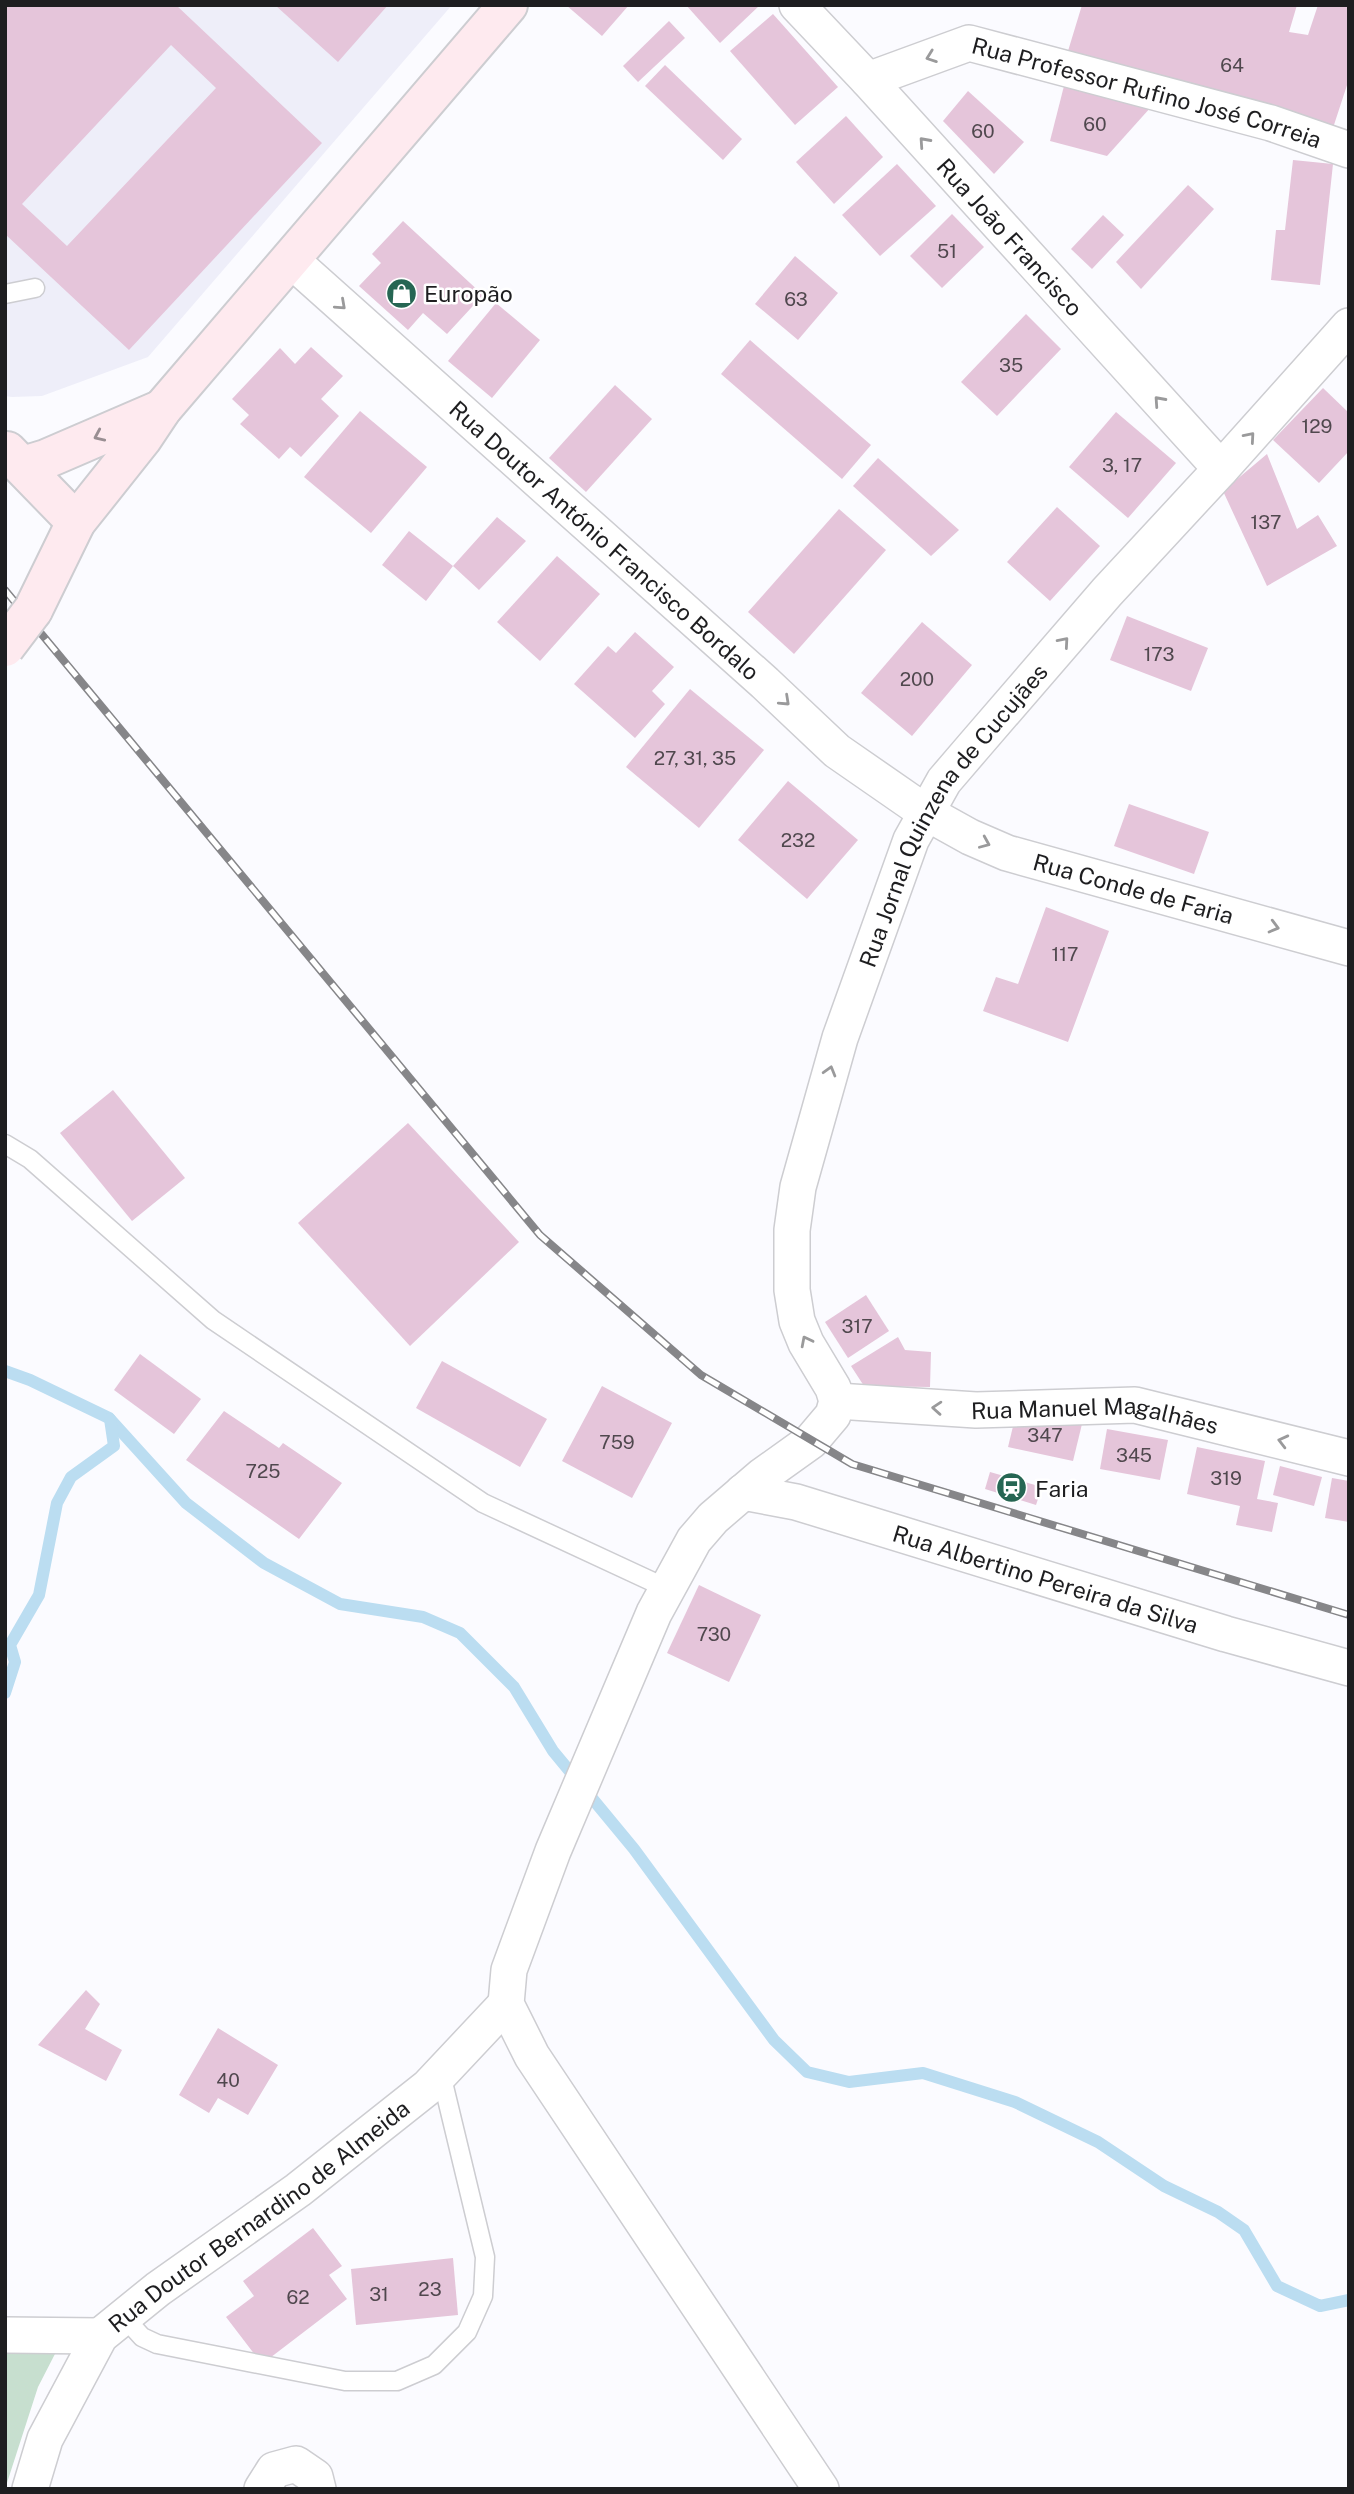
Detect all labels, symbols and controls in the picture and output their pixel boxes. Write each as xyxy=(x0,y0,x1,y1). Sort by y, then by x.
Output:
street label: Rua Professor Rufino José Correia xyxy=(969,31,1325,153)
one-way arrow xyxy=(925,49,937,63)
house number: 64 xyxy=(1220,54,1244,76)
house number: 60 xyxy=(1083,113,1107,135)
house number: 60 xyxy=(971,120,995,142)
one-way arrow xyxy=(919,137,932,150)
street label: Rua João Francisco xyxy=(932,152,1089,321)
house number: 51 xyxy=(937,240,957,262)
shop icon: Europão xyxy=(384,276,418,310)
place label: Europão xyxy=(424,280,513,307)
house number: 63 xyxy=(784,288,808,310)
one-way arrow xyxy=(333,297,346,309)
house number: 35 xyxy=(999,354,1023,376)
street label: Rua Doutor António Francisco Bordalo xyxy=(444,395,765,685)
one-way arrow xyxy=(1155,396,1167,409)
house number: 129 xyxy=(1302,415,1332,437)
one-way arrow xyxy=(94,428,106,442)
one-way arrow xyxy=(1242,432,1254,445)
house number: 3, 17 xyxy=(1102,454,1142,476)
house number: 137 xyxy=(1251,511,1281,533)
one-way arrow xyxy=(1056,637,1068,650)
house number: 173 xyxy=(1144,643,1174,665)
street label: Rua Jornal Quinzena de Cucujães xyxy=(853,658,1053,971)
house number: 200 xyxy=(900,668,934,690)
one-way arrow xyxy=(777,693,790,706)
house number: 27, 31, 35 xyxy=(654,747,736,769)
house number: 232 xyxy=(781,829,815,851)
one-way arrow xyxy=(979,835,991,849)
street label: Rua Conde de Faria xyxy=(1030,847,1237,929)
one-way arrow xyxy=(1268,919,1280,934)
house number: 117 xyxy=(1052,943,1078,965)
one-way arrow xyxy=(821,1066,836,1078)
house number: 317 xyxy=(841,1315,873,1337)
one-way arrow xyxy=(801,1335,815,1348)
street label: Rua Manuel Magalhães xyxy=(971,1391,1221,1439)
one-way arrow xyxy=(931,1401,942,1416)
house number: 347 xyxy=(1027,1424,1063,1446)
house number: 759 xyxy=(599,1431,635,1453)
one-way arrow xyxy=(1277,1435,1289,1449)
house number: 345 xyxy=(1116,1444,1152,1466)
house number: 725 xyxy=(245,1460,281,1482)
house number: 319 xyxy=(1210,1467,1242,1489)
station icon: Faria xyxy=(995,1471,1029,1505)
place label: Faria xyxy=(1035,1475,1089,1502)
street label: Rua Albertino Pereira da Silva xyxy=(890,1519,1201,1638)
house number: 730 xyxy=(697,1623,731,1645)
house number: 40 xyxy=(216,2069,240,2091)
street label: Rua Doutor Bernardino de Almeida xyxy=(103,2094,414,2338)
house number: 23 xyxy=(418,2278,442,2300)
house number: 31 xyxy=(369,2283,389,2305)
house number: 62 xyxy=(286,2286,310,2308)

